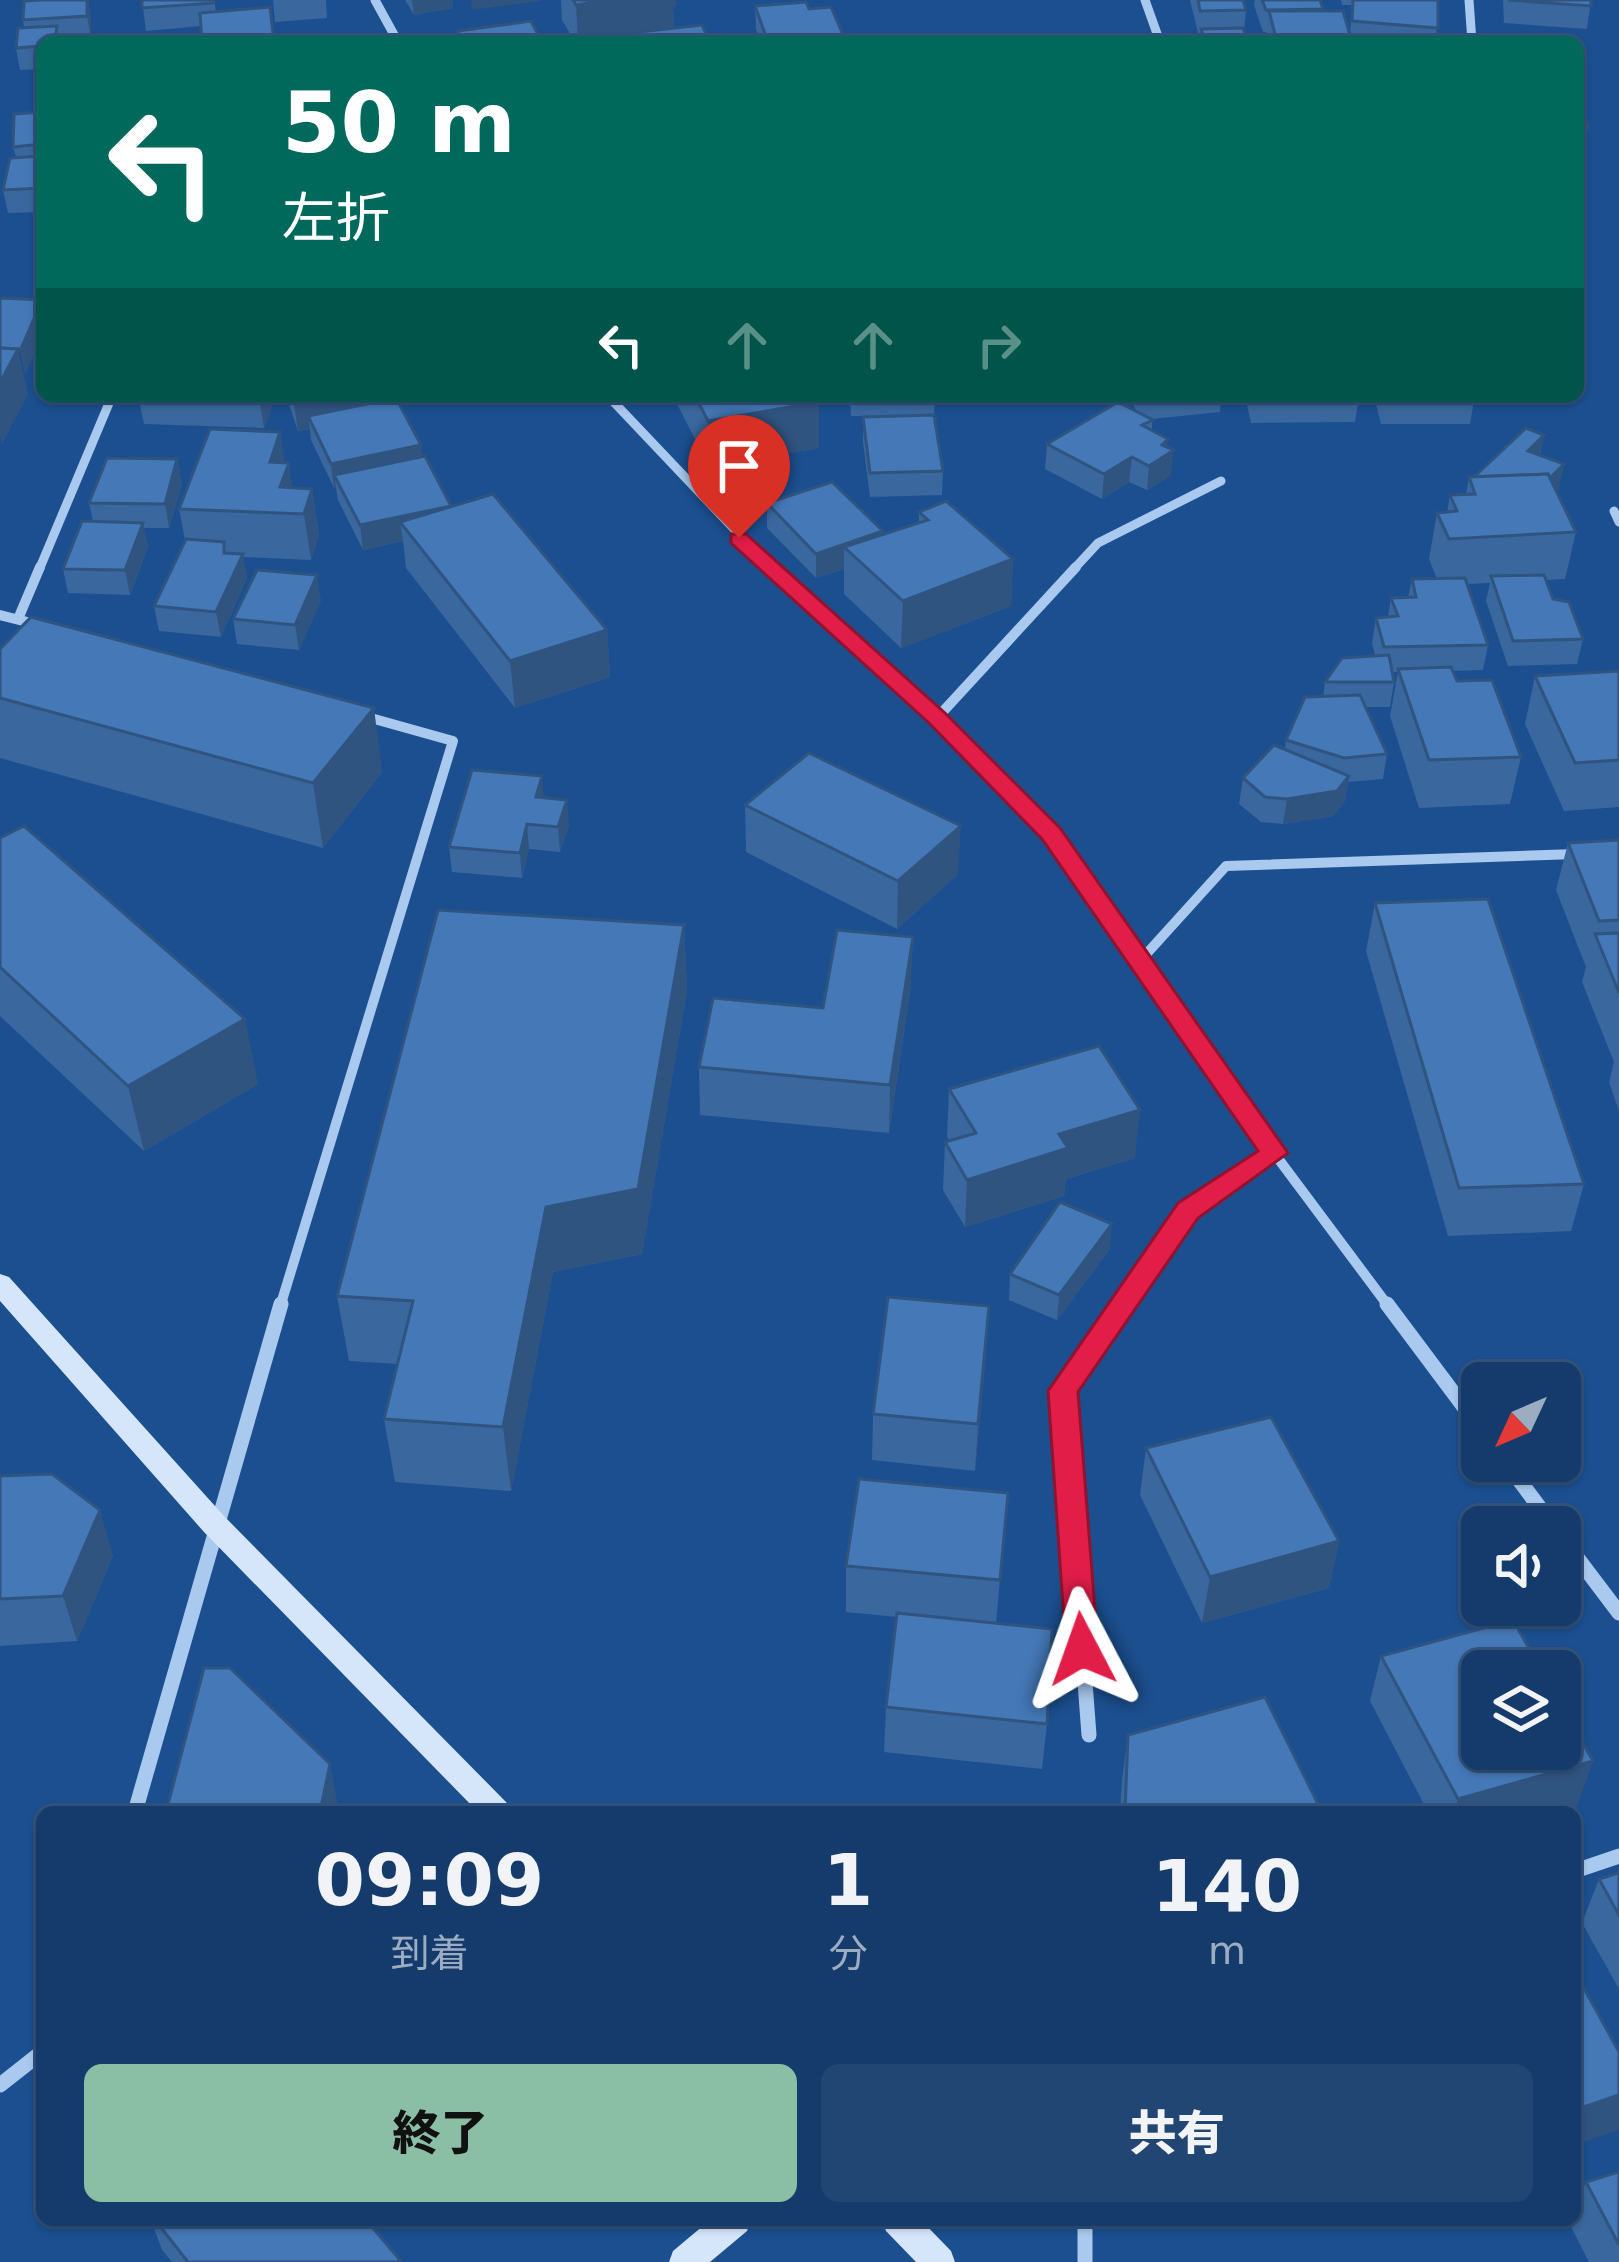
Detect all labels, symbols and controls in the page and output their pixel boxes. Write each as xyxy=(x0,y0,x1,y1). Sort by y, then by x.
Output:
text: 50 m xyxy=(282,74,516,172)
icon: left xyxy=(84,84,240,240)
text: 左折 xyxy=(282,187,390,250)
icon: left xyxy=(588,312,654,378)
icon: ahead xyxy=(714,312,780,378)
icon: ahead xyxy=(840,312,906,378)
icon: right xyxy=(966,312,1032,378)
pin xyxy=(688,415,790,538)
icon: arrive xyxy=(706,433,772,499)
north arrow xyxy=(1461,1362,1581,1482)
map controls xyxy=(1461,1362,1581,1770)
button: sound xyxy=(1461,1506,1581,1626)
position arrow xyxy=(1019,1586,1145,1712)
button: layers xyxy=(1461,1650,1581,1770)
text: 09:09 xyxy=(315,1838,544,1922)
text: 1 xyxy=(823,1838,873,1922)
text: 140 xyxy=(1152,1844,1302,1928)
text: m xyxy=(1208,1928,1246,1973)
text: 到着 xyxy=(390,1931,468,1976)
text: 分 xyxy=(828,1931,867,1976)
button: 終了 xyxy=(84,2064,797,2202)
button: 共有 xyxy=(821,2064,1533,2202)

